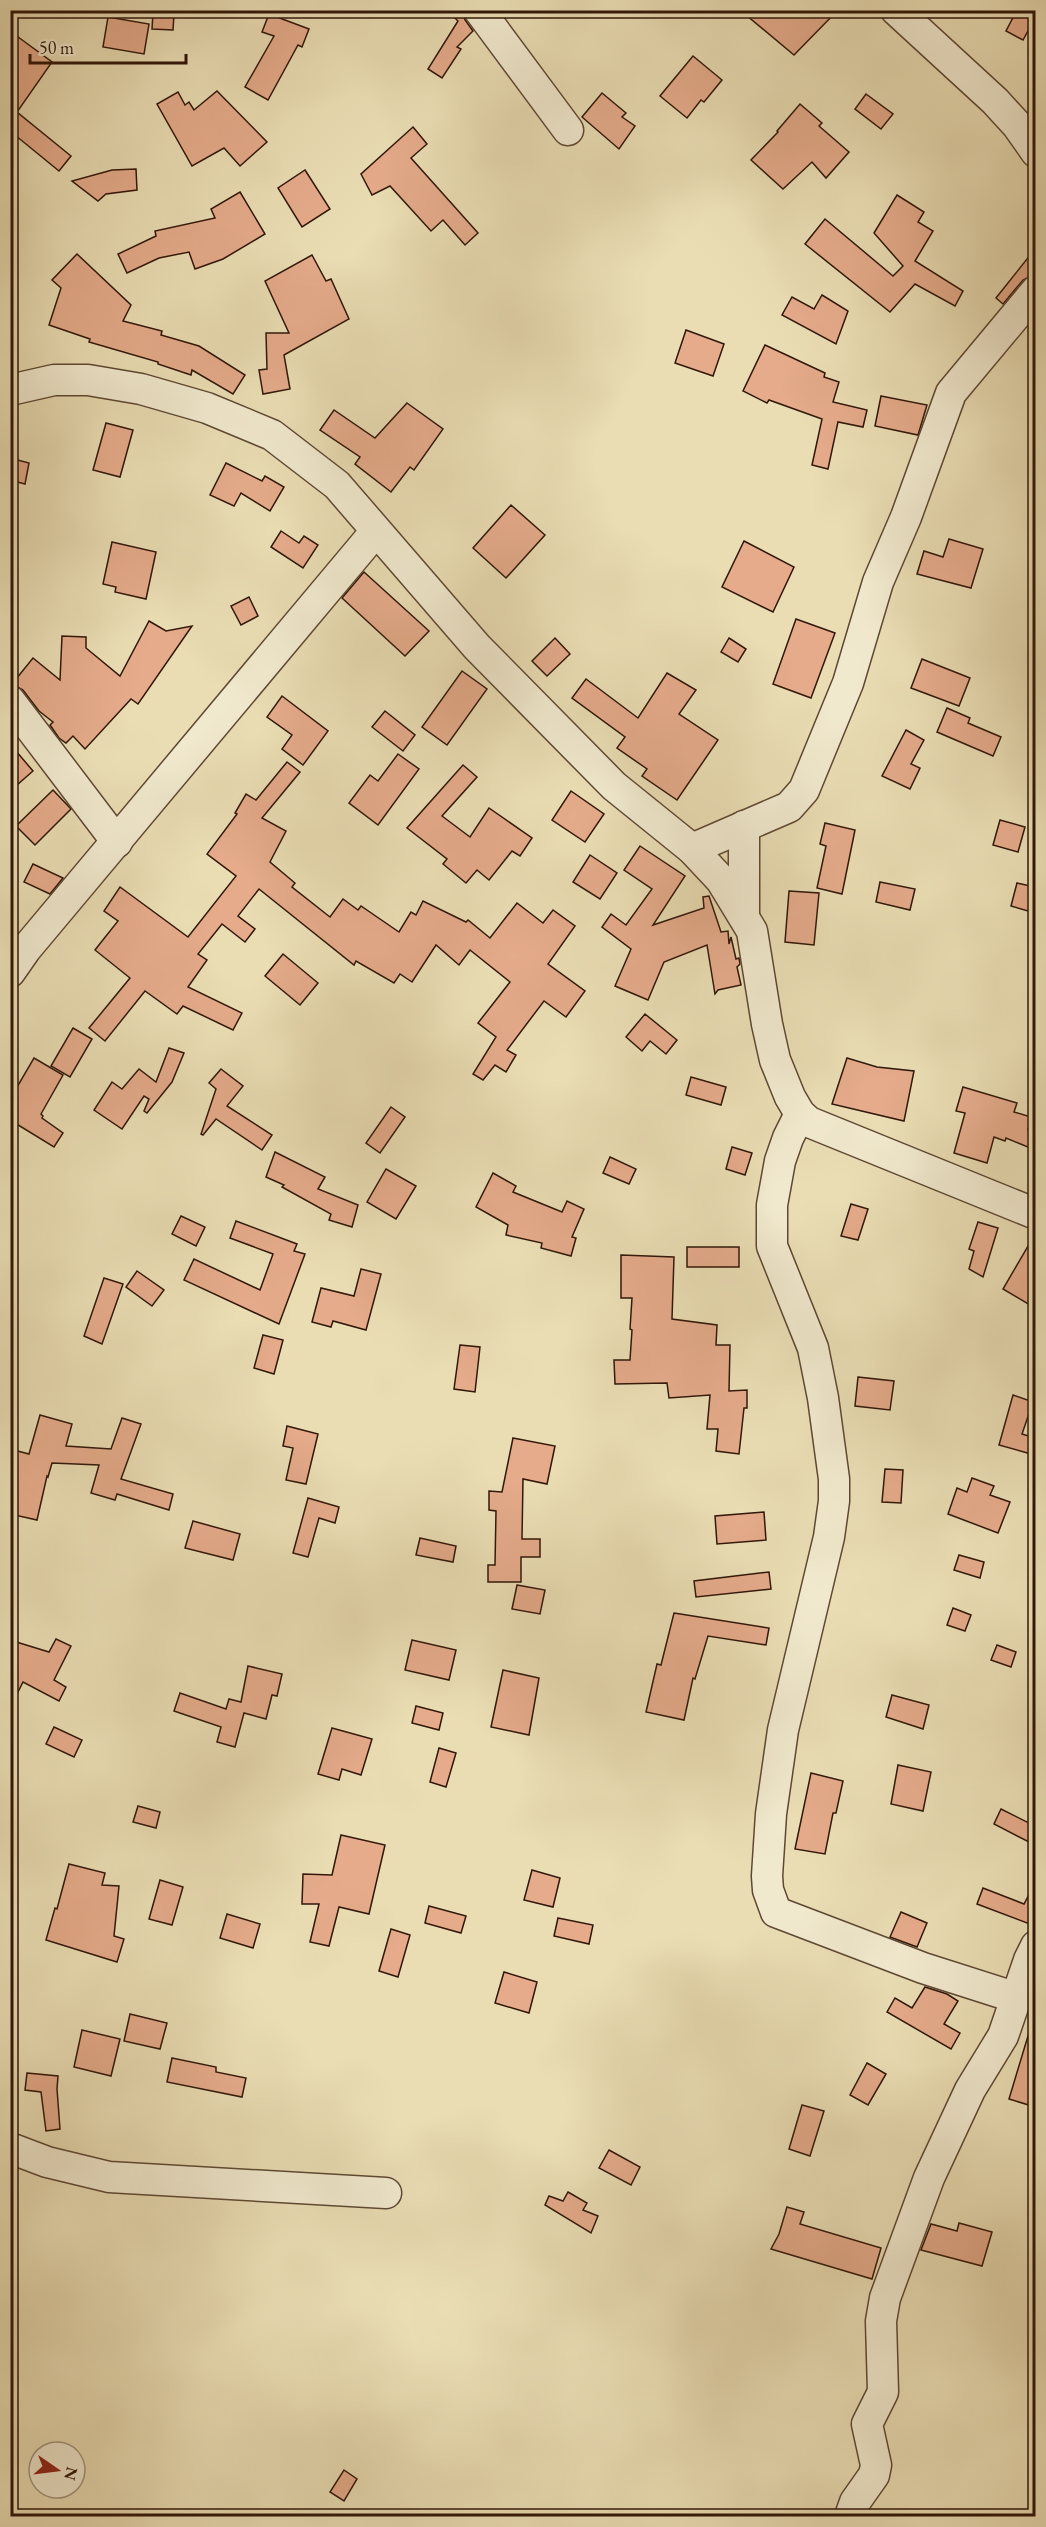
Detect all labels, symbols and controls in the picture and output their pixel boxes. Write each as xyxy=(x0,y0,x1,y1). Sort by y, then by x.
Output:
scale bar xyxy=(30,27,186,65)
text: 50 m xyxy=(39,36,74,59)
north arrow xyxy=(27,2440,87,2500)
text: N xyxy=(59,2465,83,2482)

